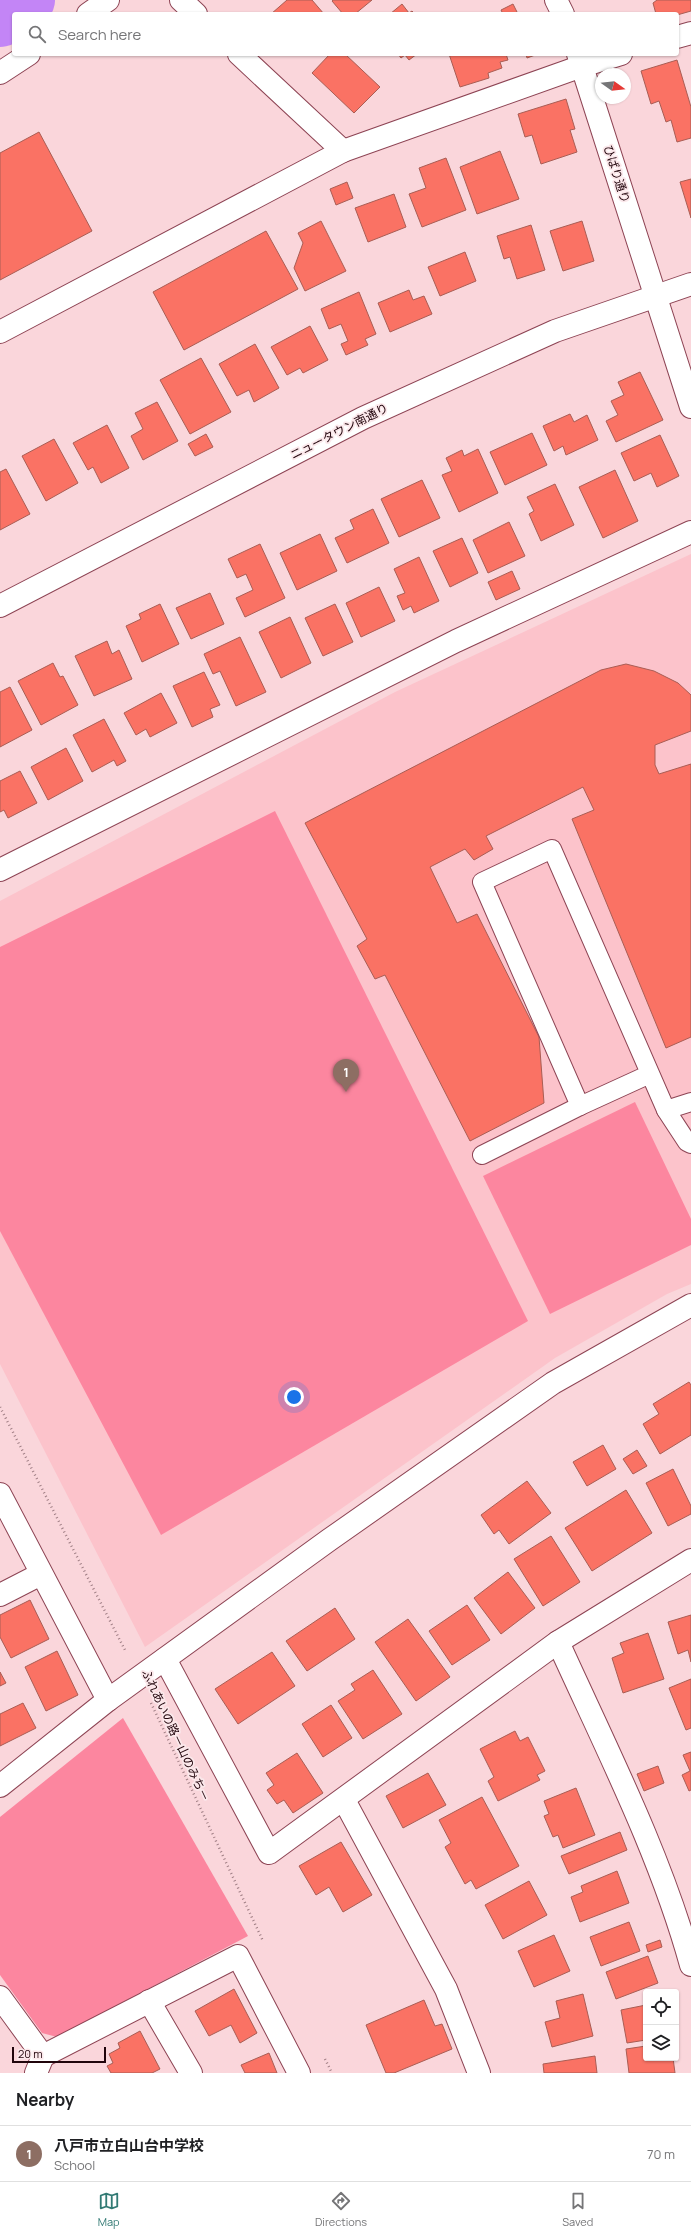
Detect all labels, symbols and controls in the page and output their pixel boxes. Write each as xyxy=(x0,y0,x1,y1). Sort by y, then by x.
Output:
search box xyxy=(12,12,679,56)
icon: search xyxy=(26,23,48,45)
text: Search here xyxy=(58,24,141,45)
north arrow xyxy=(595,68,631,104)
street label: ひばり通り xyxy=(600,143,634,205)
street label: ニュータウン南通り xyxy=(287,399,391,463)
pin: 1 xyxy=(333,1059,359,1092)
your location xyxy=(284,1387,304,1407)
street label: ふれあいの路－山のみち－ xyxy=(138,1666,214,1804)
map controls xyxy=(643,1989,679,2061)
button: locate xyxy=(643,1989,679,2025)
button: layers xyxy=(643,2025,679,2061)
scale bar xyxy=(12,2045,106,2064)
text: 20 m xyxy=(18,2046,43,2061)
text: Nearby xyxy=(16,2088,74,2111)
text: 八戸市立白山台中学校 xyxy=(54,2135,204,2156)
text: 1 xyxy=(26,2145,32,2163)
text: 70 m xyxy=(647,2145,675,2163)
text: School xyxy=(54,2156,95,2174)
tab: Map xyxy=(98,2190,120,2229)
tab: Directions xyxy=(315,2190,367,2229)
tab: Saved xyxy=(562,2190,593,2229)

